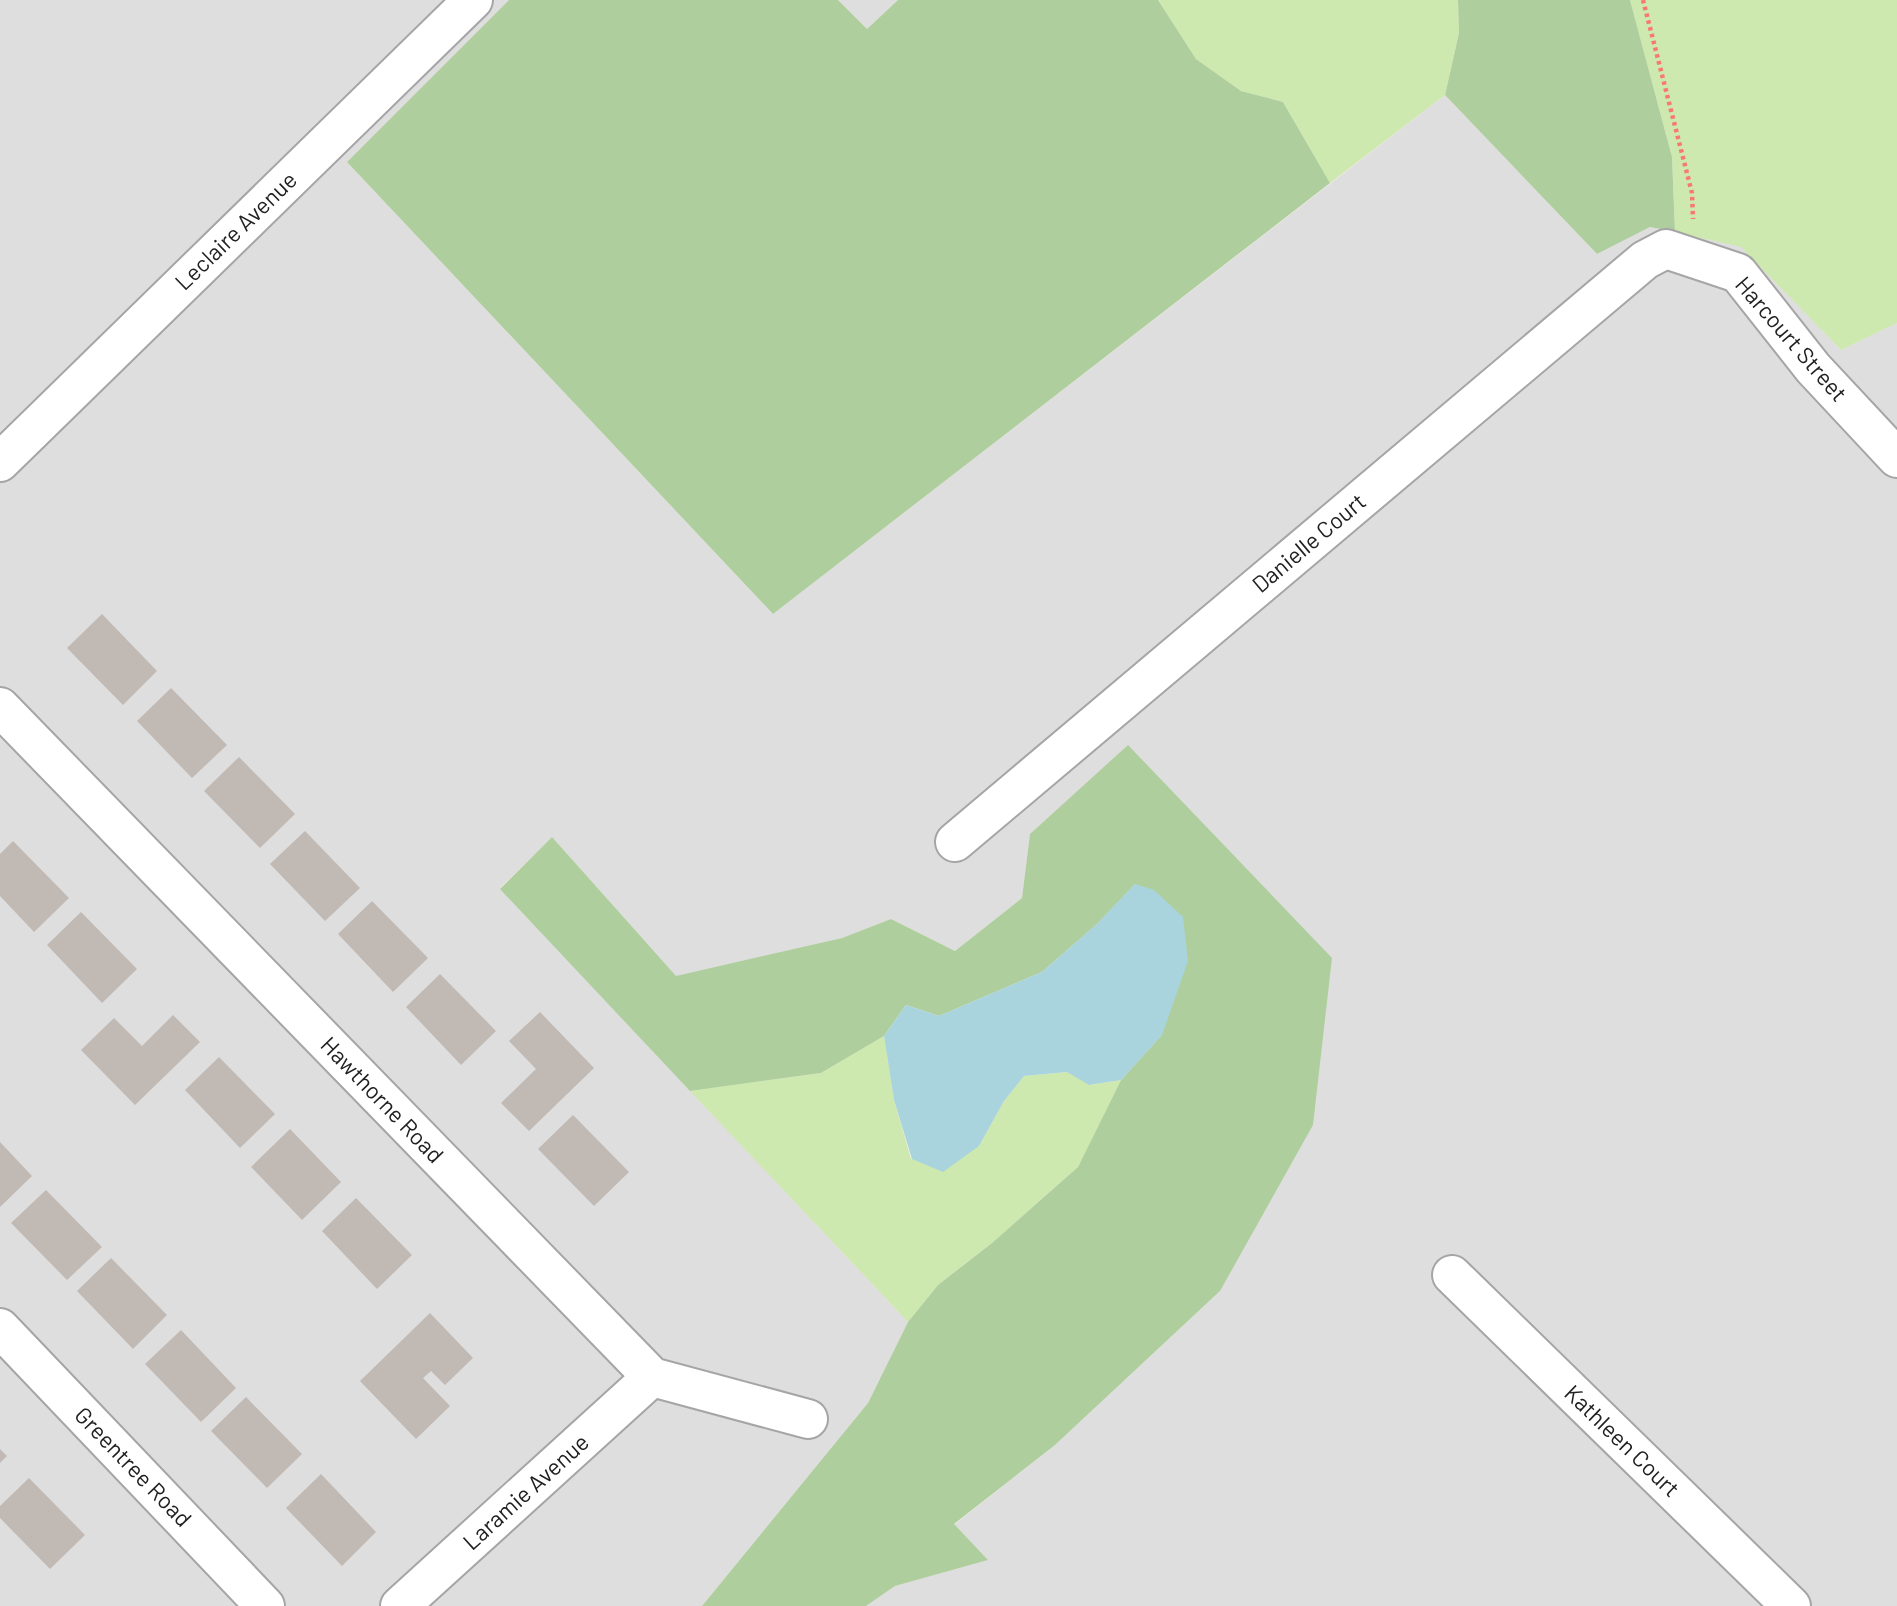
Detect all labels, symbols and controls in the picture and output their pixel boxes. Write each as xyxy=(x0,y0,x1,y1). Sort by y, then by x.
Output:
street label: Leclaire Avenue xyxy=(169,165,302,295)
street label: Harcourt Street xyxy=(1730,270,1854,406)
street label: Danielle Court xyxy=(1246,487,1371,598)
street label: Hawthorne Road xyxy=(315,1030,450,1168)
street label: Kathleen Court xyxy=(1559,1378,1686,1502)
street label: Greentree Road xyxy=(70,1401,198,1532)
street label: Laramie Avenue xyxy=(457,1427,594,1555)

